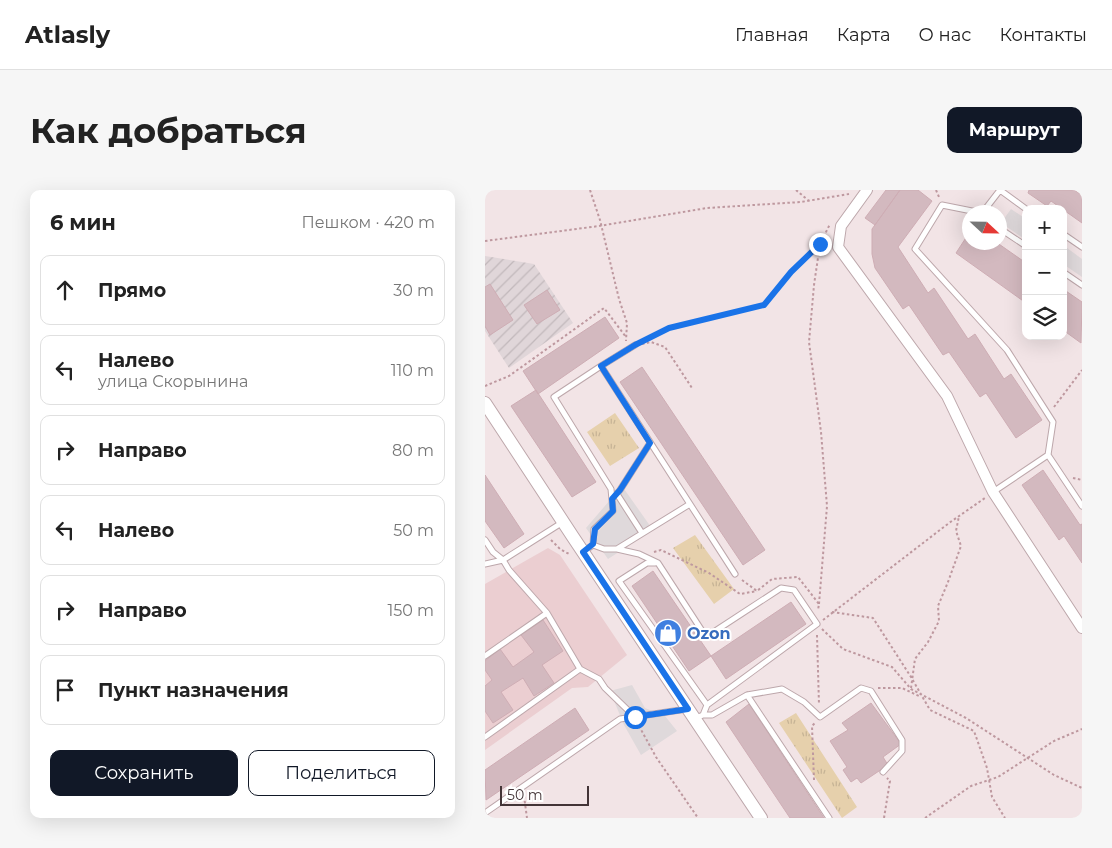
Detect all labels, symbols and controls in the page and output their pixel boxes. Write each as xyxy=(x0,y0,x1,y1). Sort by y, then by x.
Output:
text: Atlasly xyxy=(25,20,110,49)
text: Главная xyxy=(735,24,809,46)
text: Карта xyxy=(837,24,891,46)
text: О нас xyxy=(919,24,971,46)
text: Контакты xyxy=(999,24,1087,46)
button: Маршрут xyxy=(947,107,1082,153)
text: Как добраться xyxy=(30,109,307,152)
north arrow xyxy=(962,205,1007,250)
map controls xyxy=(1022,205,1067,340)
button: + xyxy=(1022,205,1067,250)
text: 6 мин xyxy=(50,210,116,235)
text: Пешком · 420 m xyxy=(301,213,435,232)
route end xyxy=(809,233,832,256)
button: − xyxy=(1022,250,1067,295)
icon: ahead xyxy=(51,276,79,304)
text: Прямо xyxy=(98,279,166,302)
text: 30 m xyxy=(393,281,434,300)
button: layers xyxy=(1022,295,1067,340)
text: Налево xyxy=(98,349,174,372)
icon: left xyxy=(51,356,79,384)
text: 110 m xyxy=(391,361,434,380)
text: улица Скорынина xyxy=(98,372,248,391)
icon: right xyxy=(51,436,79,464)
text: Направо xyxy=(98,439,187,462)
text: 80 m xyxy=(392,441,434,460)
icon: left xyxy=(51,516,79,544)
text: Налево xyxy=(98,519,174,542)
text: 50 m xyxy=(393,521,434,540)
icon: right xyxy=(51,596,79,624)
text: Направо xyxy=(98,599,187,622)
text: 150 m xyxy=(387,601,434,620)
shop icon: Ozon xyxy=(653,618,683,648)
place label: Ozon xyxy=(687,624,731,643)
icon: arrive xyxy=(51,676,79,704)
text: Пункт назначения xyxy=(98,679,289,702)
route start xyxy=(624,706,647,729)
button: Сохранить xyxy=(50,750,238,796)
button: Поделиться xyxy=(248,750,435,796)
scale bar xyxy=(500,783,589,806)
text: 50 m xyxy=(507,786,543,804)

